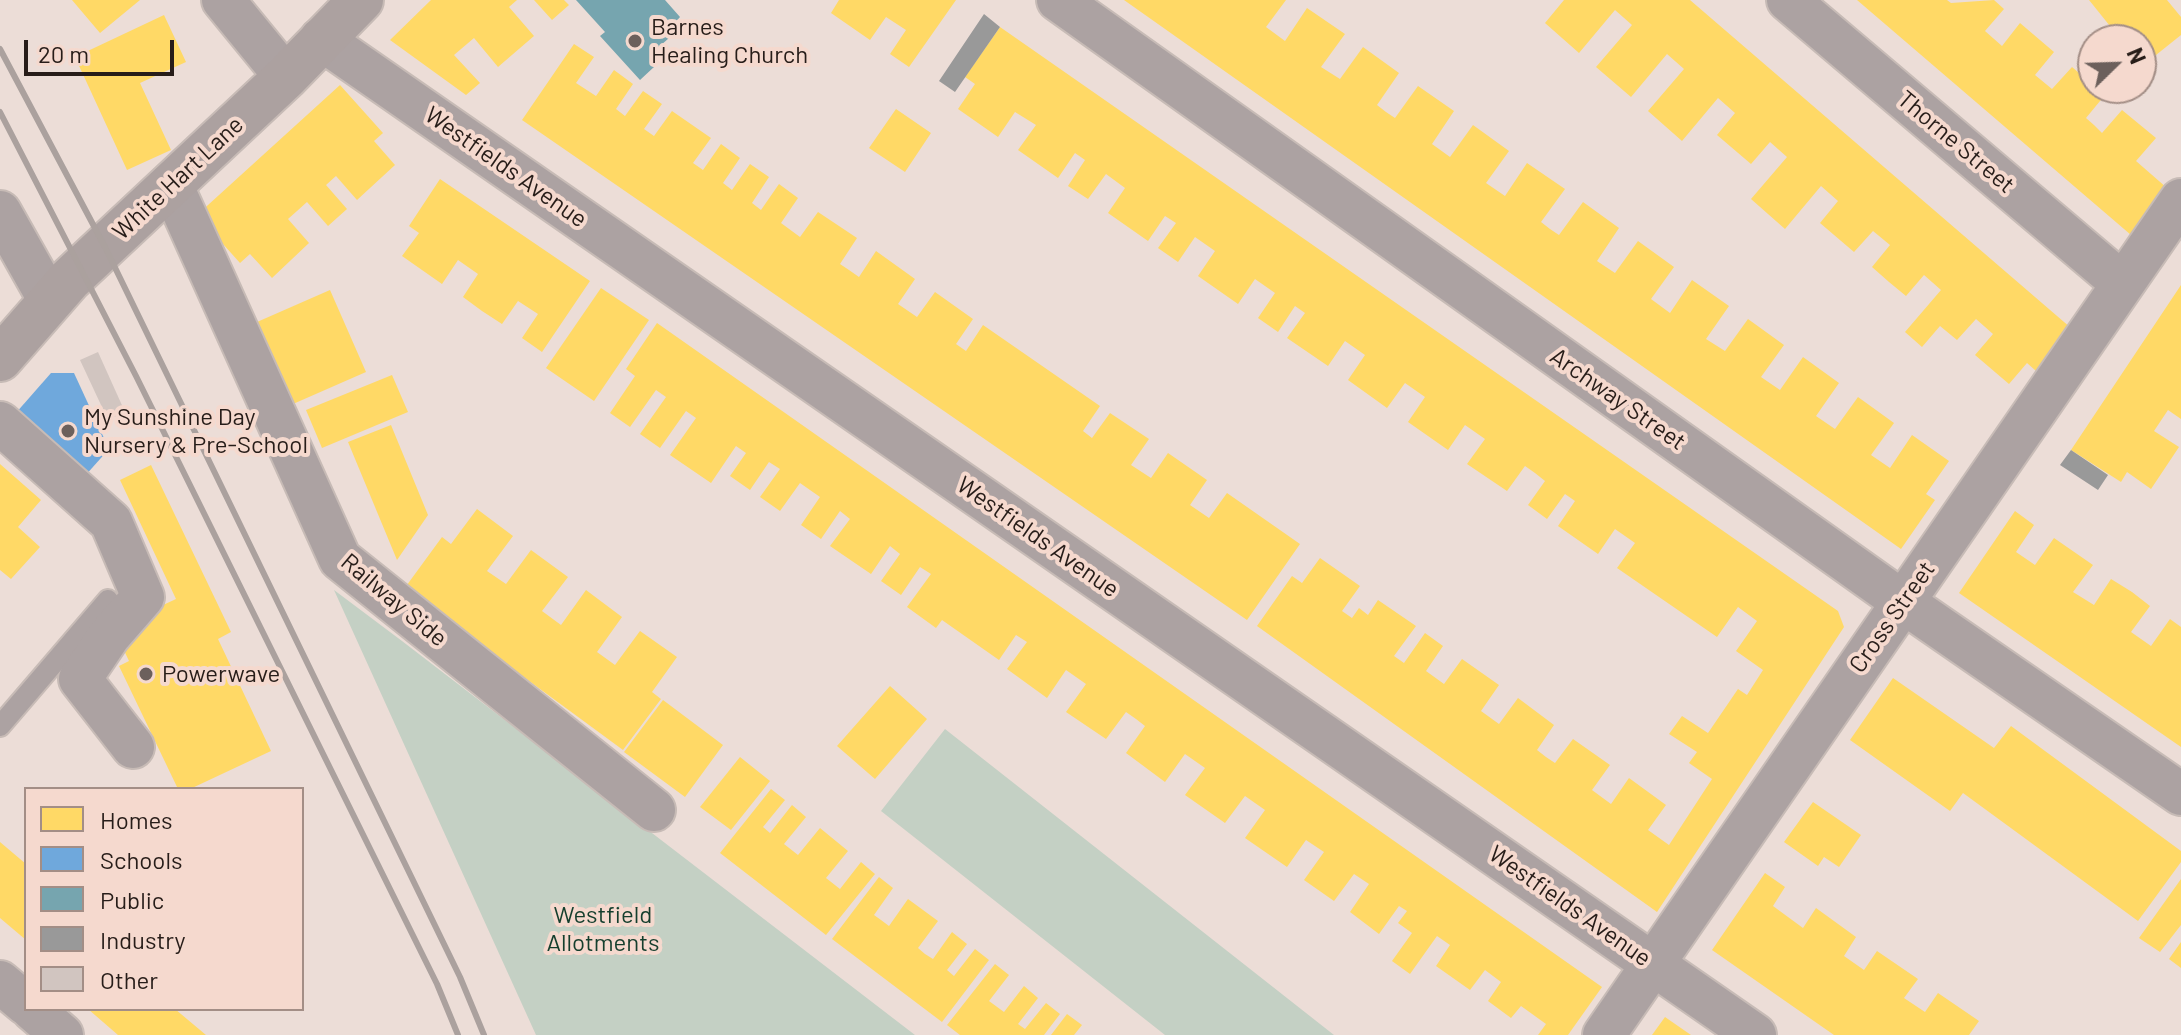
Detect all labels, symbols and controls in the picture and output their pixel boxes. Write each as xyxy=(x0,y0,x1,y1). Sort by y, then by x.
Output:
place label: Barnes Healing Church xyxy=(651,13,808,69)
scale bar xyxy=(28,24,178,74)
north arrow xyxy=(2077,24,2157,104)
marker: Barnes Healing Church xyxy=(626,32,644,50)
text: 20 m xyxy=(38,39,89,68)
text: N xyxy=(2122,44,2152,67)
street label: Thorne Street xyxy=(1892,85,2020,199)
street label: Westfields Avenue xyxy=(419,100,593,234)
street label: White Hart Lane xyxy=(107,110,249,246)
street label: Archway Street xyxy=(1545,342,1691,456)
place label: My Sunshine Day Nursery & Pre-School xyxy=(84,403,308,459)
marker: My Sunshine Day Nursery & Pre-School xyxy=(59,422,77,440)
street label: Westfields Avenue xyxy=(951,470,1125,604)
street label: Railway Side xyxy=(335,547,453,653)
street label: Cross Street xyxy=(1843,556,1941,678)
place label: Powerwave xyxy=(162,660,280,688)
marker: Powerwave xyxy=(137,665,155,683)
legend xyxy=(24,787,304,1011)
text: Homes xyxy=(100,805,173,834)
street label: Westfields Avenue xyxy=(1483,839,1657,973)
text: Schools xyxy=(100,845,183,874)
text: Public xyxy=(100,885,164,914)
park label: Westfield Allotments xyxy=(547,901,659,957)
text: Industry xyxy=(100,925,186,954)
text: Other xyxy=(100,965,158,994)

